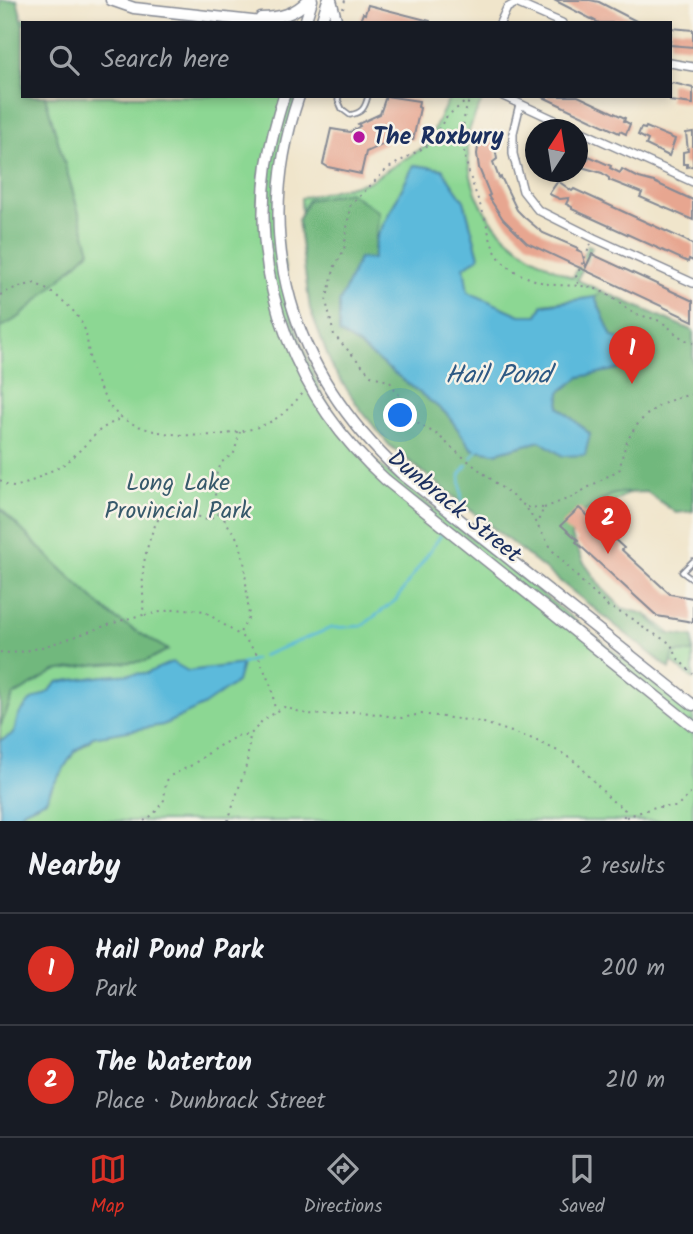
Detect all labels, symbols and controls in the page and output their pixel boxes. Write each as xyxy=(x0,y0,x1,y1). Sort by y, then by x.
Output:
search box xyxy=(21,21,672,98)
text: Search here xyxy=(101,39,229,81)
icon: search xyxy=(45,41,83,79)
place label: The Roxbury xyxy=(373,118,504,157)
north arrow xyxy=(525,119,588,182)
marker: The Roxbury xyxy=(351,129,367,145)
pin: 1 xyxy=(609,326,655,384)
water label: Hail Pond xyxy=(445,355,557,397)
your location xyxy=(383,398,417,432)
street label: Dunbrack Street xyxy=(378,440,531,574)
park label: Long Lake Provincial Park xyxy=(104,464,252,531)
pin: 2 xyxy=(585,496,631,554)
text: Nearby xyxy=(28,843,120,891)
text: 2 results xyxy=(579,849,665,885)
text: Hail Pond Park xyxy=(95,930,263,972)
text: 1 xyxy=(48,951,54,987)
text: 200 m xyxy=(601,951,665,987)
text: Park xyxy=(95,972,137,1008)
text: The Waterton xyxy=(95,1042,252,1084)
text: 2 xyxy=(44,1063,58,1099)
text: 210 m xyxy=(605,1063,665,1099)
text: Place · Dunbrack Street xyxy=(95,1084,326,1120)
tab: Map xyxy=(89,1150,127,1222)
tab: Directions xyxy=(304,1150,382,1222)
tab: Saved xyxy=(559,1150,604,1222)

